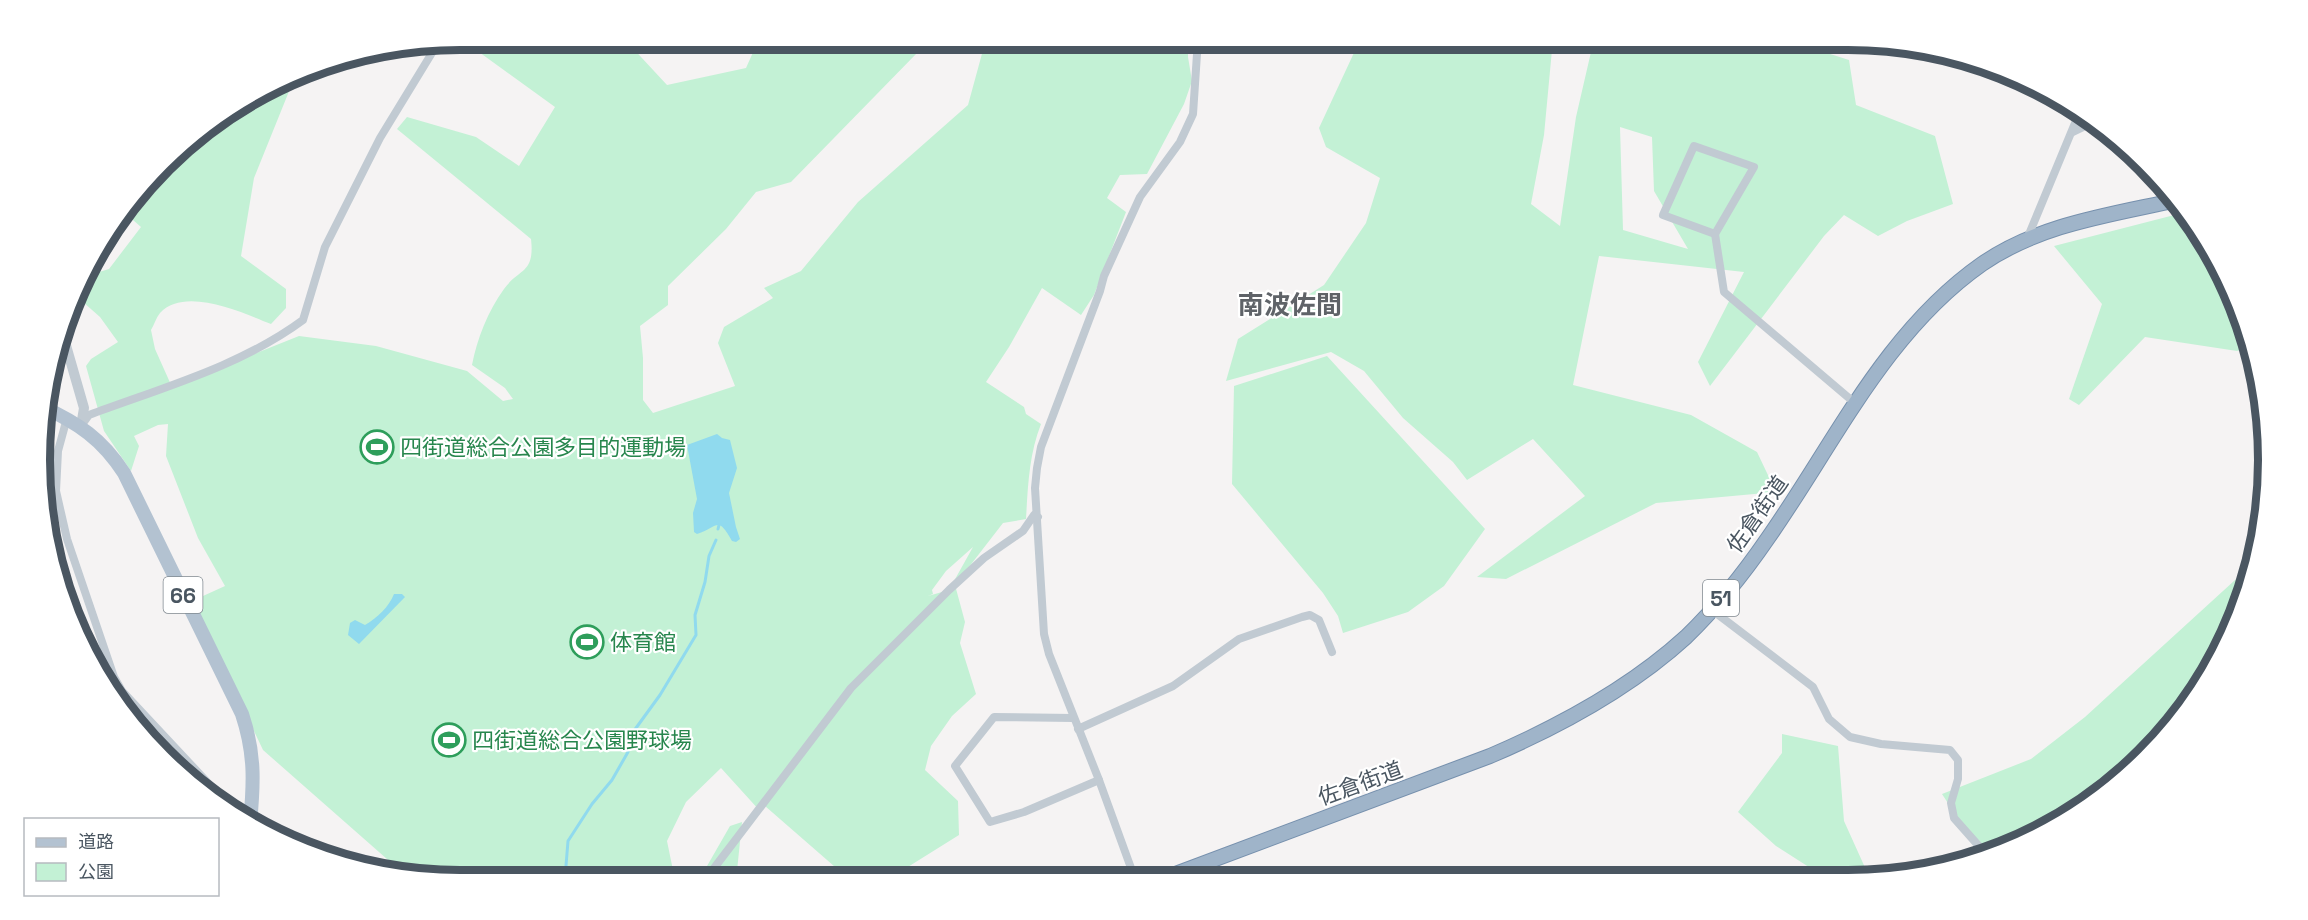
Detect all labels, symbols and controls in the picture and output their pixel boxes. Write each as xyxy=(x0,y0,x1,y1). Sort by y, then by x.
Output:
district label: 南波佐間 xyxy=(1238,288,1342,322)
sports icon: 四街道総合公園多目的運動場 xyxy=(359,429,395,465)
place label: 四街道総合公園多目的運動場 xyxy=(400,433,686,461)
street label: 佐倉街道 xyxy=(1720,470,1794,558)
road number: 66 xyxy=(164,577,202,613)
road number: 51 xyxy=(1703,580,1739,616)
sports icon: 体育館 xyxy=(569,624,605,660)
place label: 体育館 xyxy=(610,628,676,656)
sports icon: 四街道総合公園野球場 xyxy=(431,722,467,758)
place label: 四街道総合公園野球場 xyxy=(472,726,692,754)
street label: 佐倉街道 xyxy=(1314,755,1406,811)
legend xyxy=(24,818,219,896)
text: 道路 xyxy=(78,830,114,853)
text: 公園 xyxy=(78,860,114,883)

